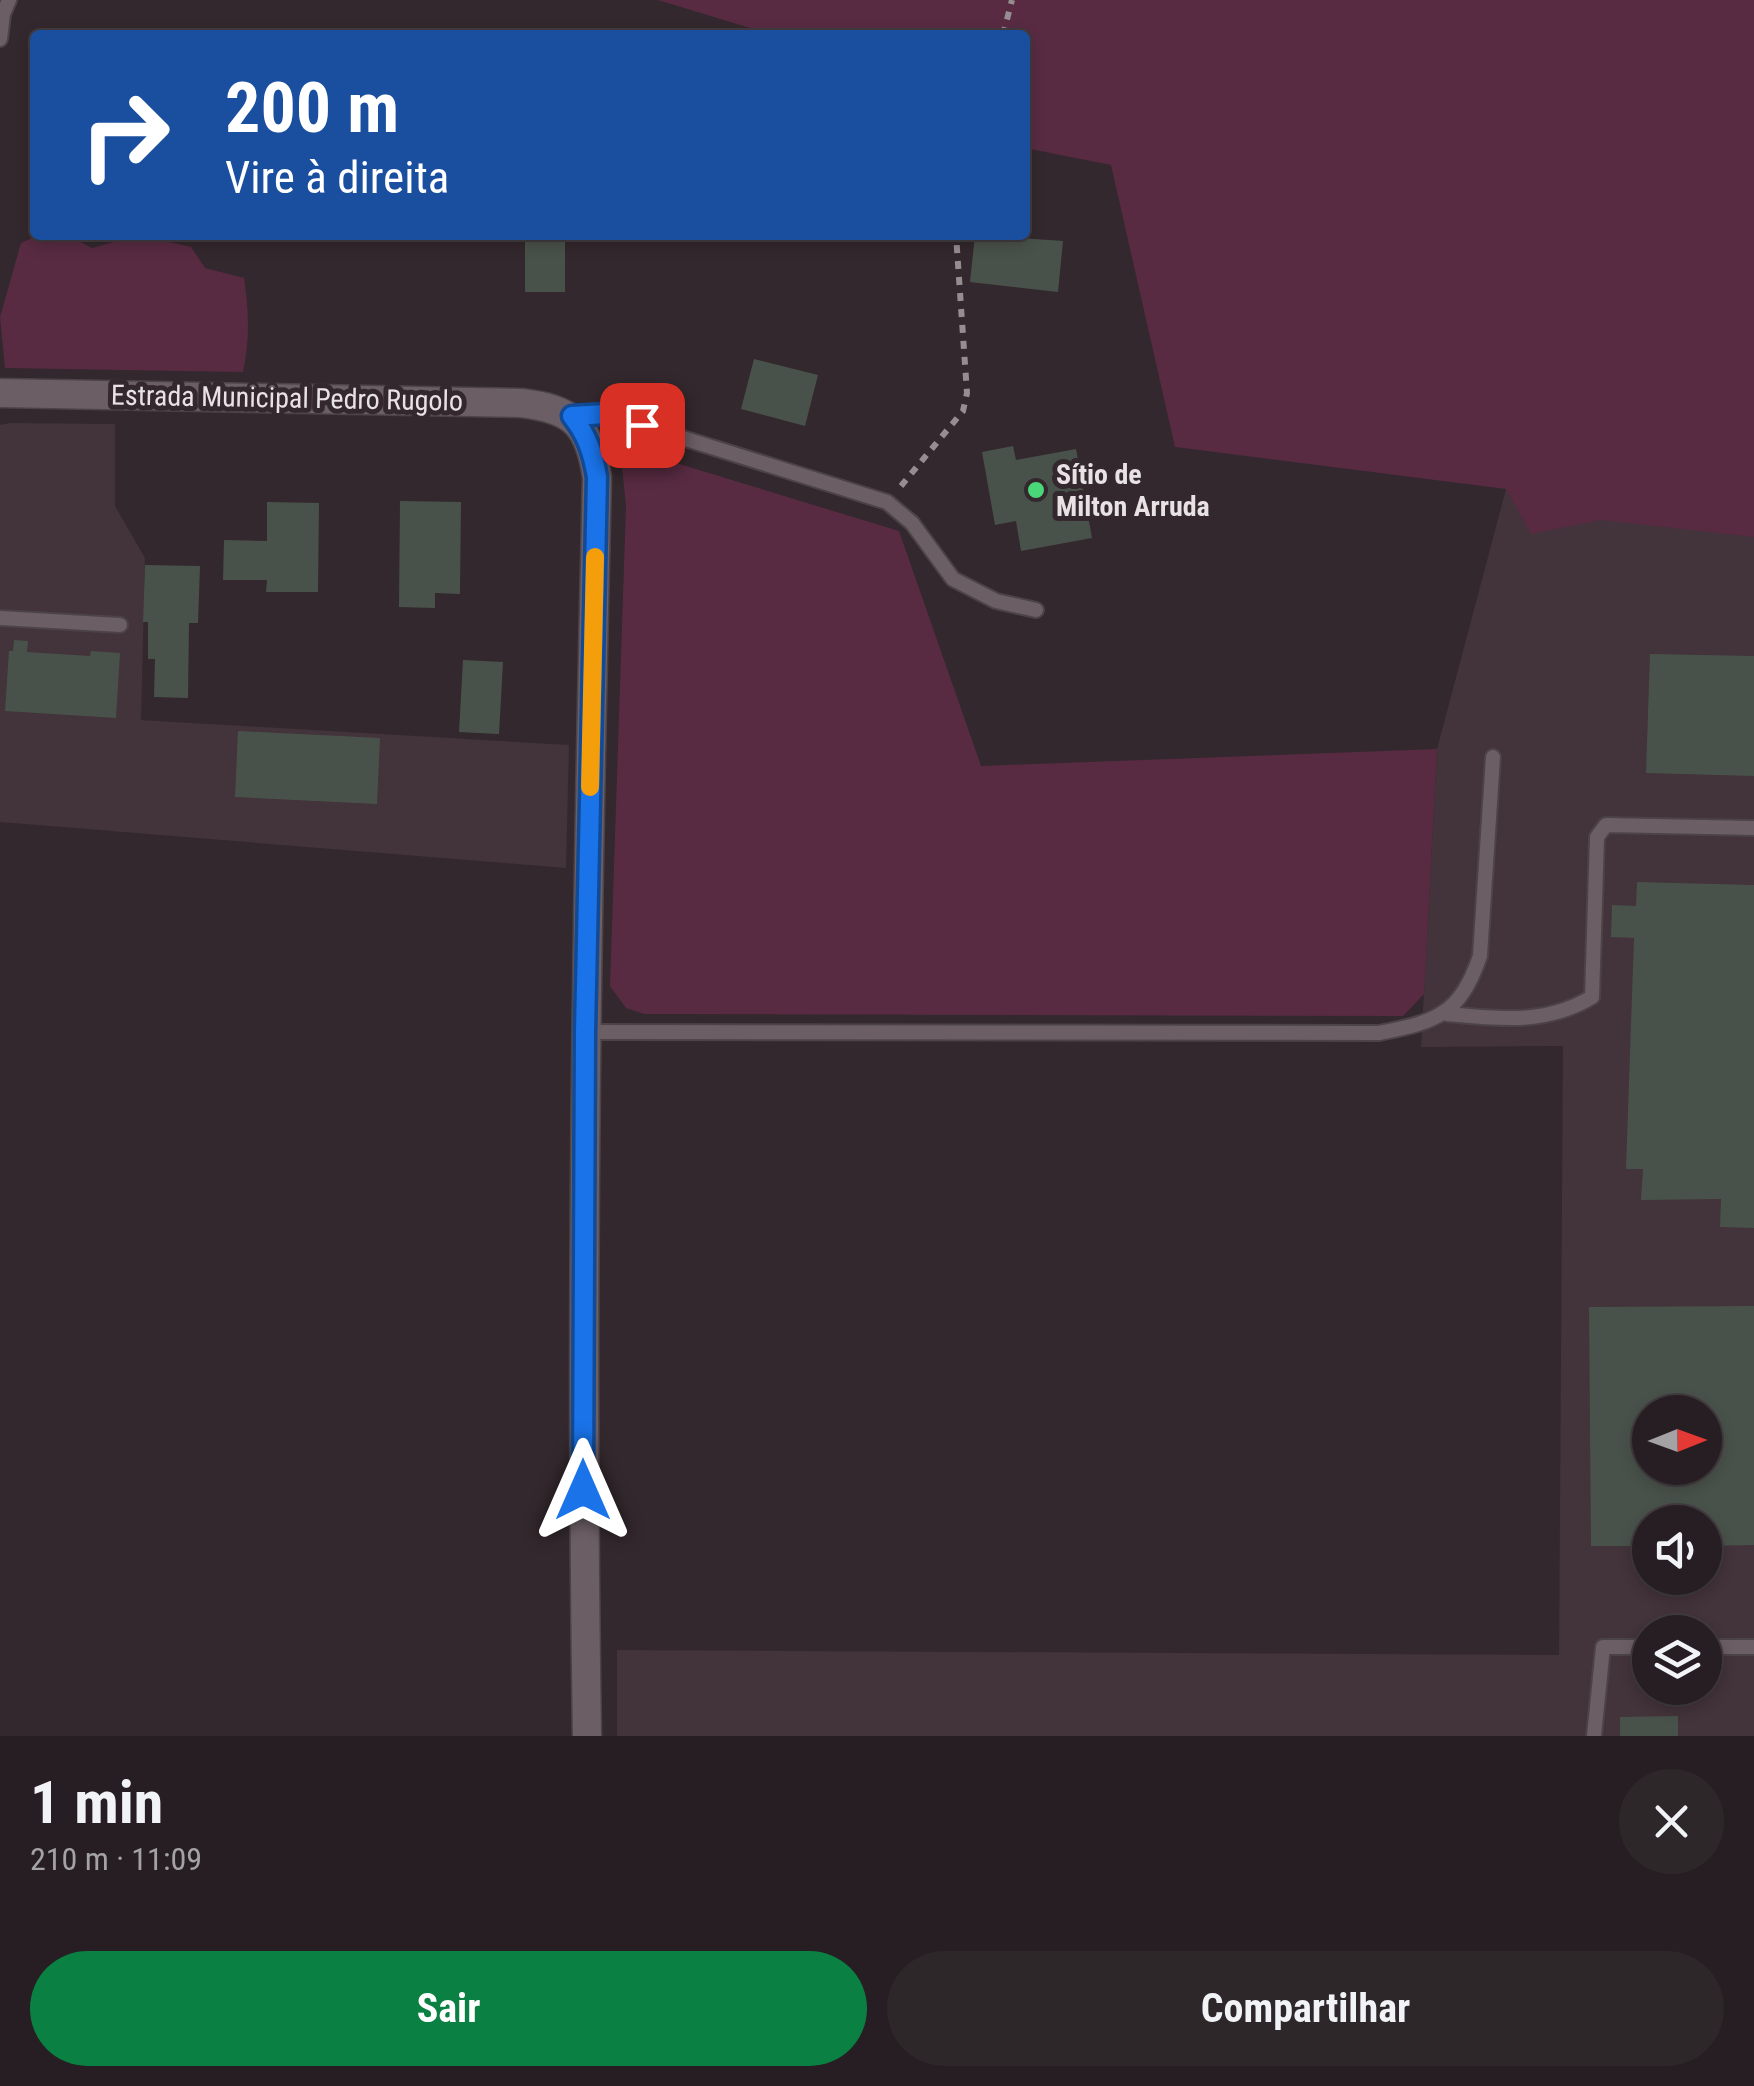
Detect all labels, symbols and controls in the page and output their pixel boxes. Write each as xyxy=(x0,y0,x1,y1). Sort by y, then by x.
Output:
text: 200 m xyxy=(225,67,399,149)
icon: right xyxy=(60,70,190,200)
text: Vire à direita xyxy=(225,151,449,204)
street label: Estrada Municipal Pedro Rugolo xyxy=(111,378,463,418)
pin xyxy=(600,383,685,468)
icon: arrive xyxy=(615,398,670,453)
place label: Sítio de Milton Arruda xyxy=(1056,458,1210,523)
marker: Sítio de Milton Arruda xyxy=(1025,479,1047,501)
north arrow xyxy=(1632,1395,1722,1485)
map controls xyxy=(1632,1395,1722,1705)
position arrow xyxy=(531,1438,635,1542)
button: sound xyxy=(1632,1505,1722,1595)
button: layers xyxy=(1632,1615,1722,1705)
text: 1 min xyxy=(30,1767,163,1838)
button: close xyxy=(1619,1769,1724,1874)
text: 210 m · 11:09 xyxy=(30,1840,202,1878)
button: Sair xyxy=(30,1951,867,2066)
button: Compartilhar xyxy=(887,1951,1724,2066)

